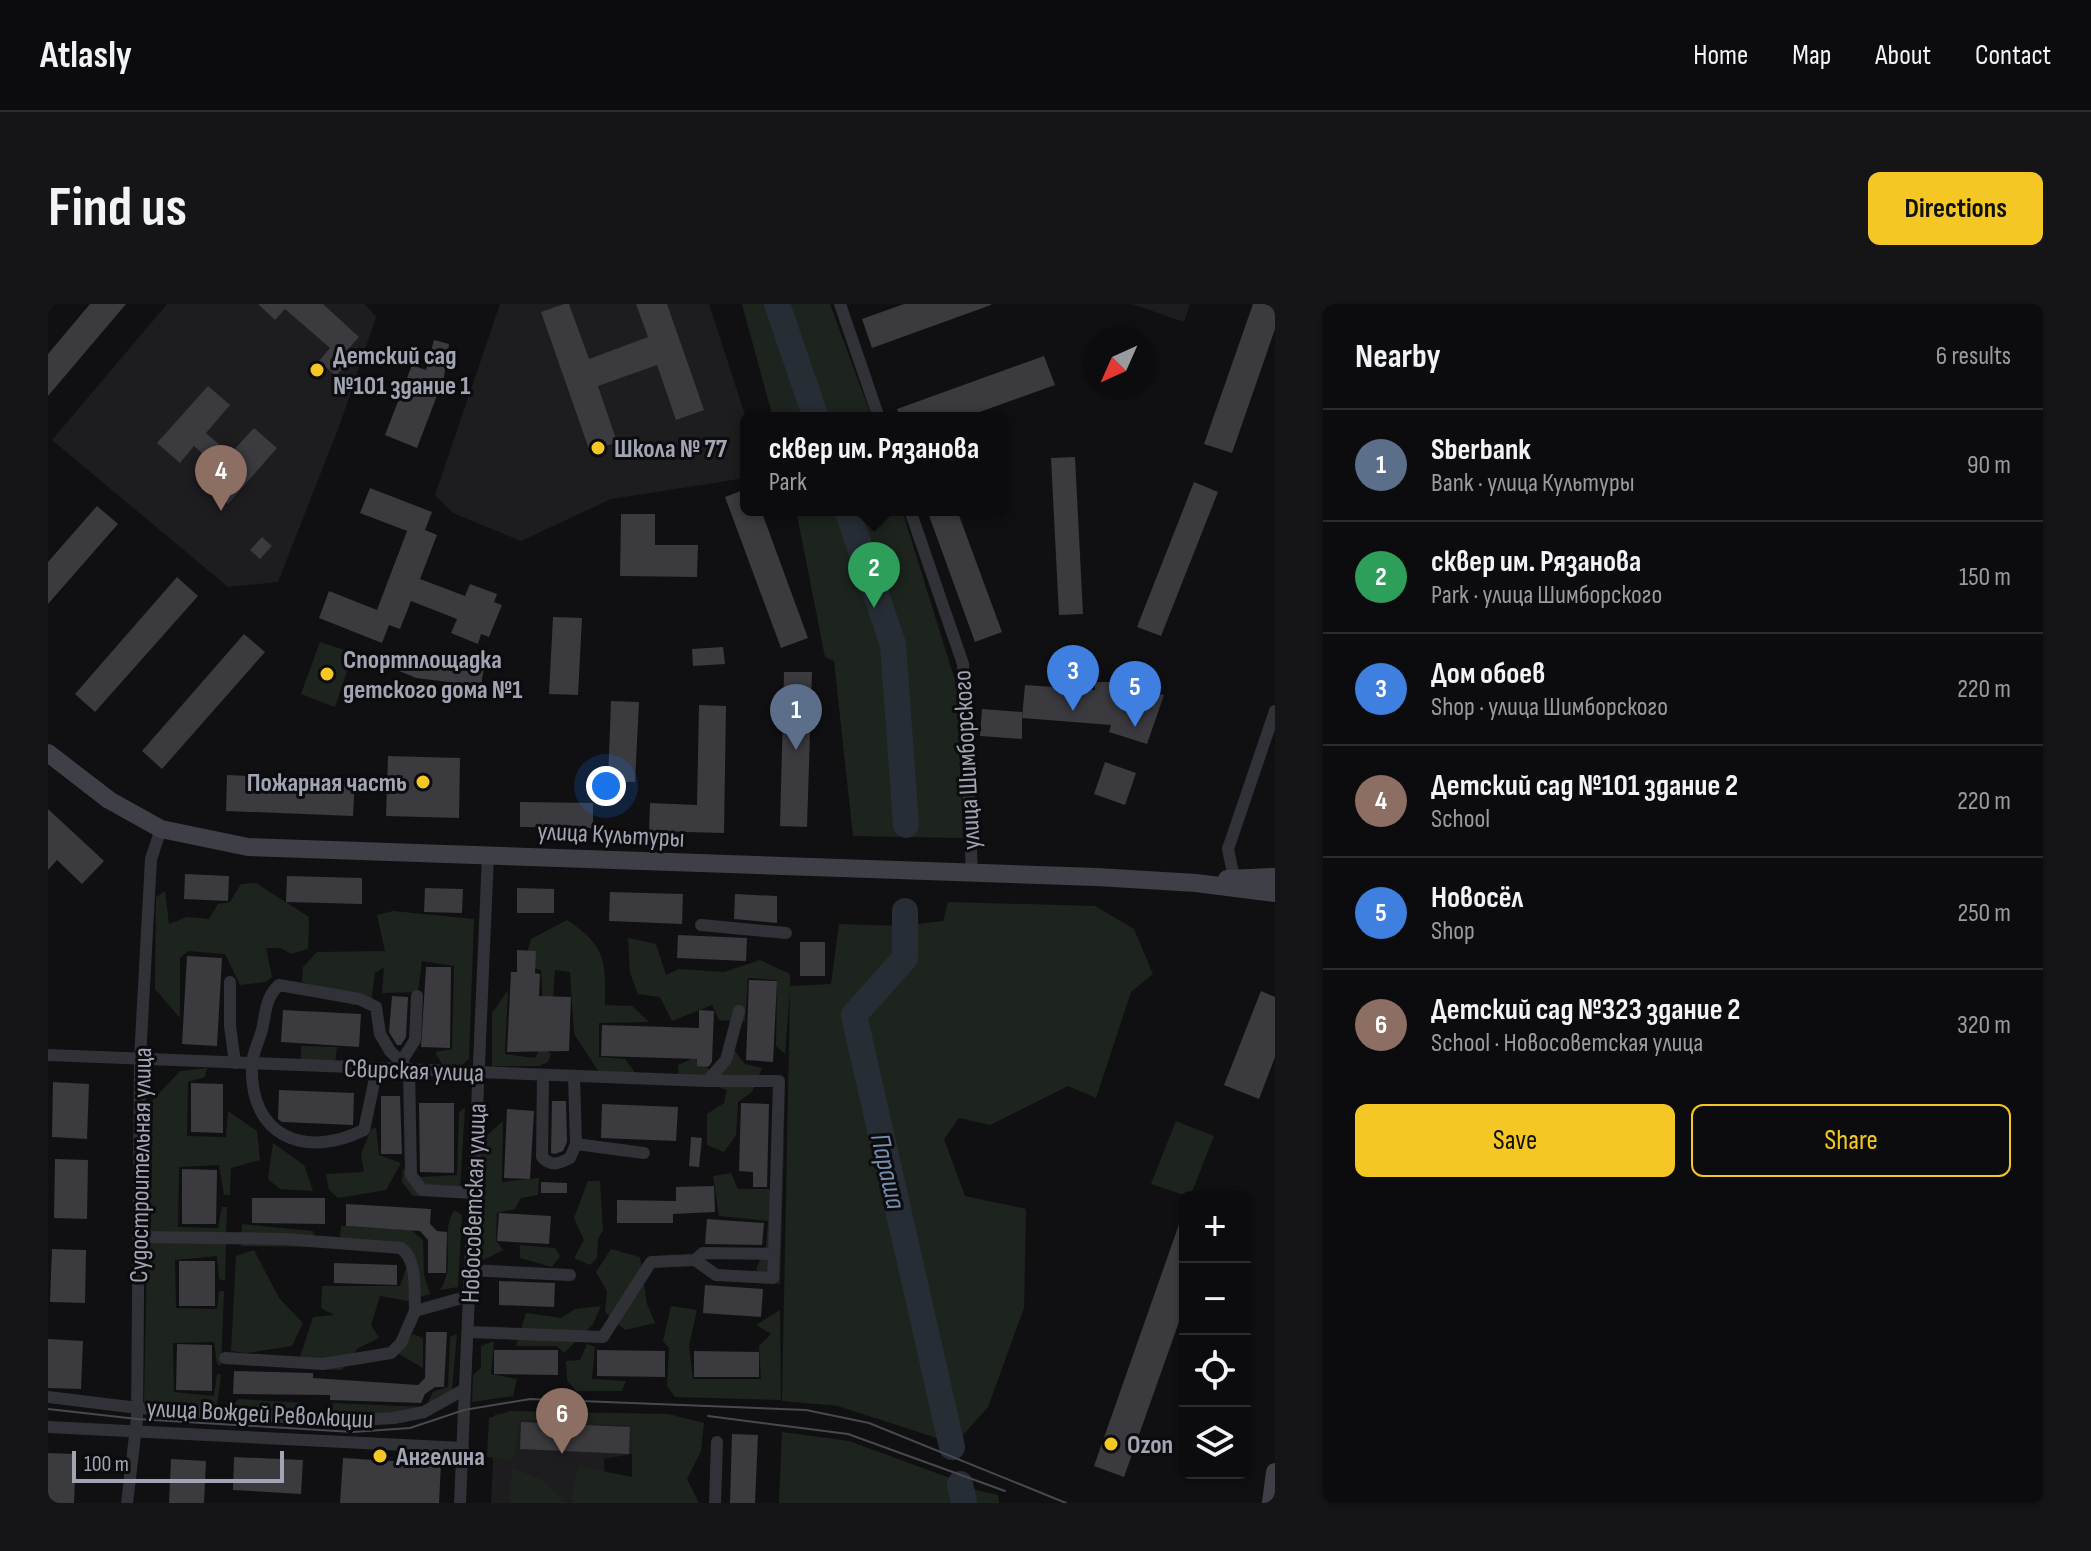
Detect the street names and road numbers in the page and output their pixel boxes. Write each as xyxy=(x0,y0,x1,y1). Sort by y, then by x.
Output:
street label: улица Шимборского xyxy=(947,669,988,850)
street label: улица Культуры xyxy=(536,816,685,855)
street label: Судостроительная улица xyxy=(124,1047,159,1283)
street label: Свирская улица xyxy=(343,1054,485,1089)
street label: Новосоветская улица xyxy=(456,1103,493,1303)
street label: улица Вождей Революции xyxy=(146,1393,374,1436)

